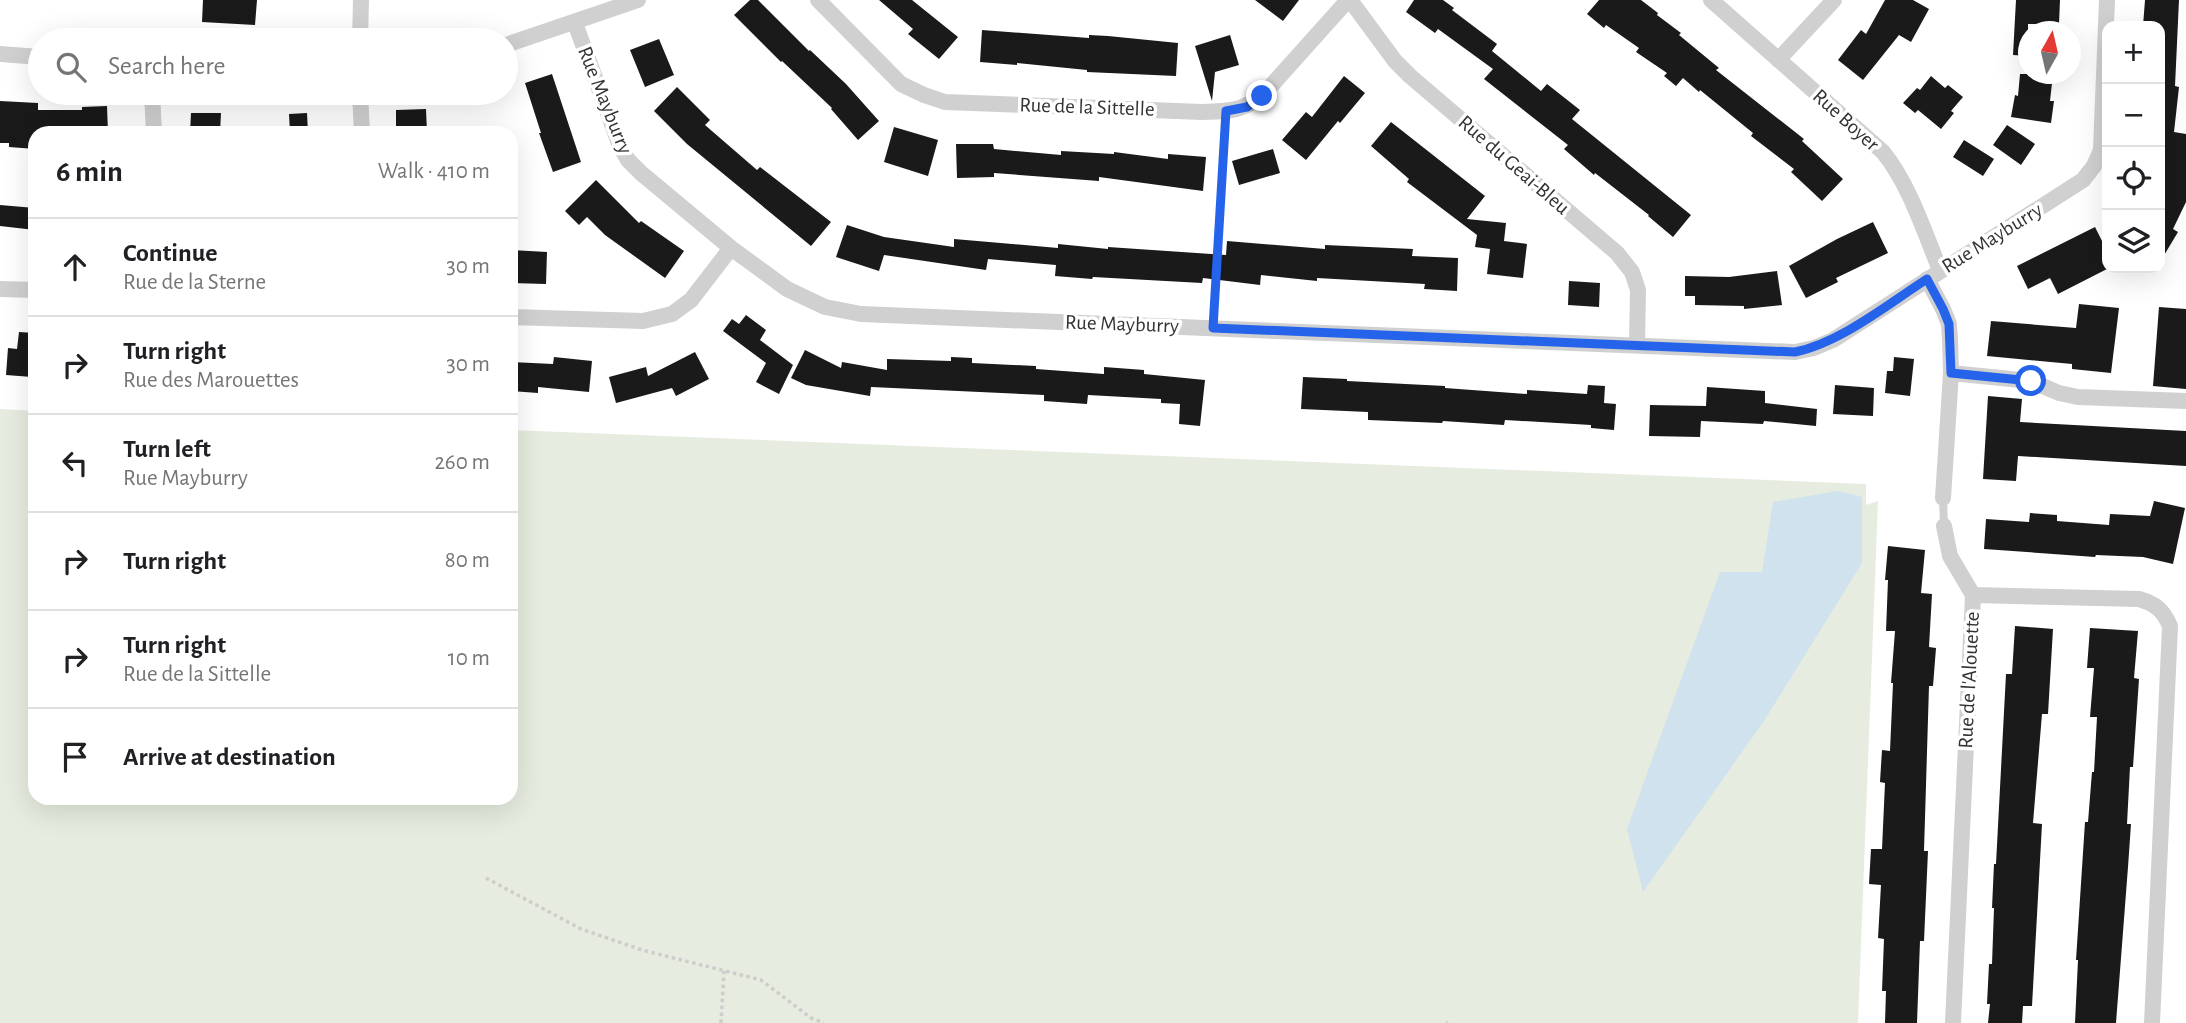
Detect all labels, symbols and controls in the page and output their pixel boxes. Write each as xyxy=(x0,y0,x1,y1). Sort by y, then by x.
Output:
north arrow xyxy=(2018,21,2081,84)
map controls xyxy=(2102,21,2165,273)
button: + xyxy=(2102,21,2165,84)
search box xyxy=(28,28,518,105)
street label: Rue Mayburry xyxy=(574,43,636,157)
icon: search xyxy=(52,48,90,86)
text: Search here xyxy=(108,53,226,79)
route end xyxy=(1246,80,1277,111)
button: − xyxy=(2102,84,2165,147)
street label: Rue Boyer xyxy=(1809,85,1883,155)
street label: Rue de la Sittelle xyxy=(1019,94,1155,120)
street label: Rue du Geai-Bleu xyxy=(1454,111,1574,219)
button: locate xyxy=(2102,147,2165,210)
text: 6 min xyxy=(56,157,123,187)
text: Walk · 410 m xyxy=(378,160,490,183)
street label: Rue Mayburry xyxy=(1938,199,2046,277)
button: layers xyxy=(2102,210,2165,273)
text: Continue xyxy=(123,240,218,266)
icon: ahead xyxy=(56,248,94,286)
text: 30 m xyxy=(446,255,490,278)
text: Rue de la Sterne xyxy=(123,271,266,294)
street label: Rue Mayburry xyxy=(1065,312,1179,336)
text: Turn right xyxy=(123,338,226,364)
icon: right xyxy=(56,346,94,384)
text: 30 m xyxy=(446,353,490,376)
route start xyxy=(2015,365,2046,396)
text: Rue des Marouettes xyxy=(123,369,299,392)
text: Turn left xyxy=(123,436,211,462)
icon: left xyxy=(56,444,94,482)
text: 260 m xyxy=(434,451,490,474)
text: Rue Mayburry xyxy=(123,467,248,490)
icon: right xyxy=(56,542,94,580)
text: Turn right xyxy=(123,548,226,574)
text: 80 m xyxy=(445,549,490,572)
street label: Rue de l'Alouette xyxy=(1955,611,1983,749)
text: Turn right xyxy=(123,632,226,658)
icon: right xyxy=(56,640,94,678)
text: 10 m xyxy=(448,647,490,670)
text: Rue de la Sittelle xyxy=(123,663,271,686)
icon: arrive xyxy=(56,738,94,776)
text: Arrive at destination xyxy=(123,744,336,770)

